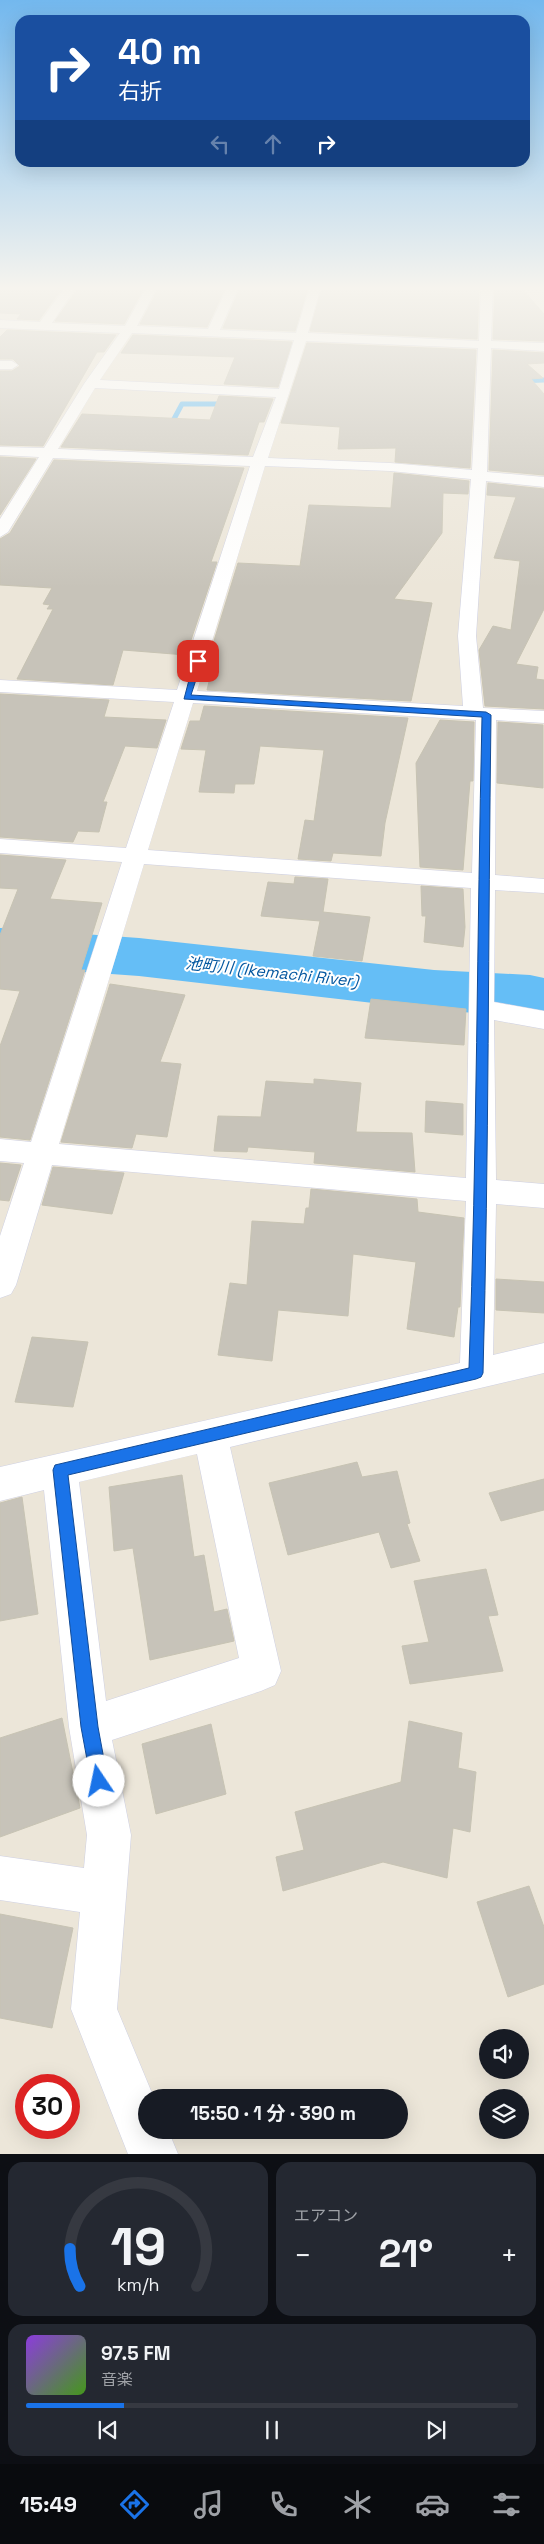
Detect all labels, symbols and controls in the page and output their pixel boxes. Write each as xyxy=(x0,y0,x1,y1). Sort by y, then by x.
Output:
text: 40 m xyxy=(118,30,202,74)
icon: right xyxy=(35,35,100,100)
text: 右折 xyxy=(118,77,162,105)
icon: left xyxy=(206,130,234,158)
icon: ahead xyxy=(259,130,287,158)
icon: right xyxy=(312,130,340,158)
pin xyxy=(177,640,219,682)
icon: arrive xyxy=(184,647,212,675)
water label: 池町川 (Ikemachi River) xyxy=(185,952,361,992)
position arrow xyxy=(72,1754,124,1806)
map controls xyxy=(479,2029,529,2139)
button: sound xyxy=(479,2029,529,2079)
speed limit sign: 30 xyxy=(15,2074,80,2139)
button: layers xyxy=(479,2089,529,2139)
text: 15:50 · 1 分 · 390 m xyxy=(190,2101,356,2126)
text: エアコン xyxy=(294,2205,358,2226)
text: 19 xyxy=(110,2214,166,2280)
text: 21° xyxy=(379,2230,433,2278)
text: − xyxy=(294,2237,311,2273)
text: + xyxy=(501,2237,518,2273)
text: km/h xyxy=(117,2273,159,2296)
text: 97.5 FM xyxy=(101,2341,170,2366)
text: 音楽 xyxy=(101,2369,133,2390)
icon: previous xyxy=(94,2416,122,2444)
icon: pause xyxy=(258,2416,286,2444)
icon: next xyxy=(422,2416,450,2444)
icon: directions xyxy=(117,2487,152,2522)
icon: music xyxy=(191,2487,226,2522)
icon: phone xyxy=(266,2487,301,2522)
icon: climate xyxy=(340,2487,375,2522)
icon: car xyxy=(415,2487,450,2522)
icon: filters xyxy=(489,2487,524,2522)
text: 15:49 xyxy=(20,2490,77,2518)

